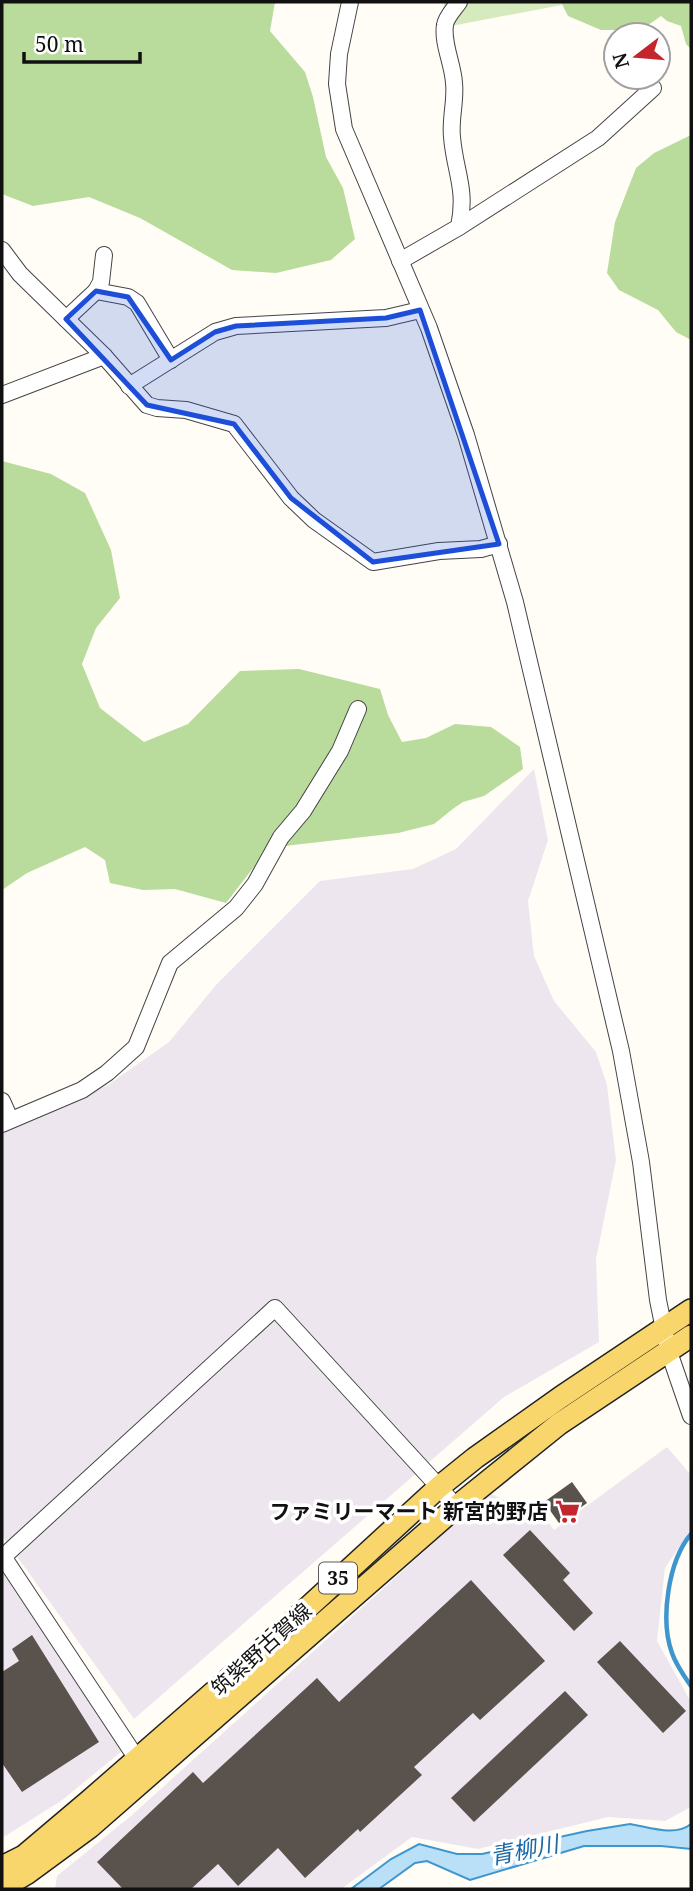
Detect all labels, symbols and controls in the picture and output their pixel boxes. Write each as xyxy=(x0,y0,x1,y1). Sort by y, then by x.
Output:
scale bar xyxy=(24,21,140,65)
north arrow xyxy=(602,21,672,91)
text: 50 m xyxy=(35,30,84,58)
text: N xyxy=(606,50,635,71)
place label: ファミリーマート 新宮的野店 xyxy=(270,1497,548,1525)
supermarket icon: ファミリーマート 新宮的野店 xyxy=(554,1497,582,1525)
road number: 35 xyxy=(319,1562,357,1594)
street label: 筑紫野古賀線 xyxy=(205,1596,317,1702)
water label: 青柳川 xyxy=(487,1826,564,1871)

